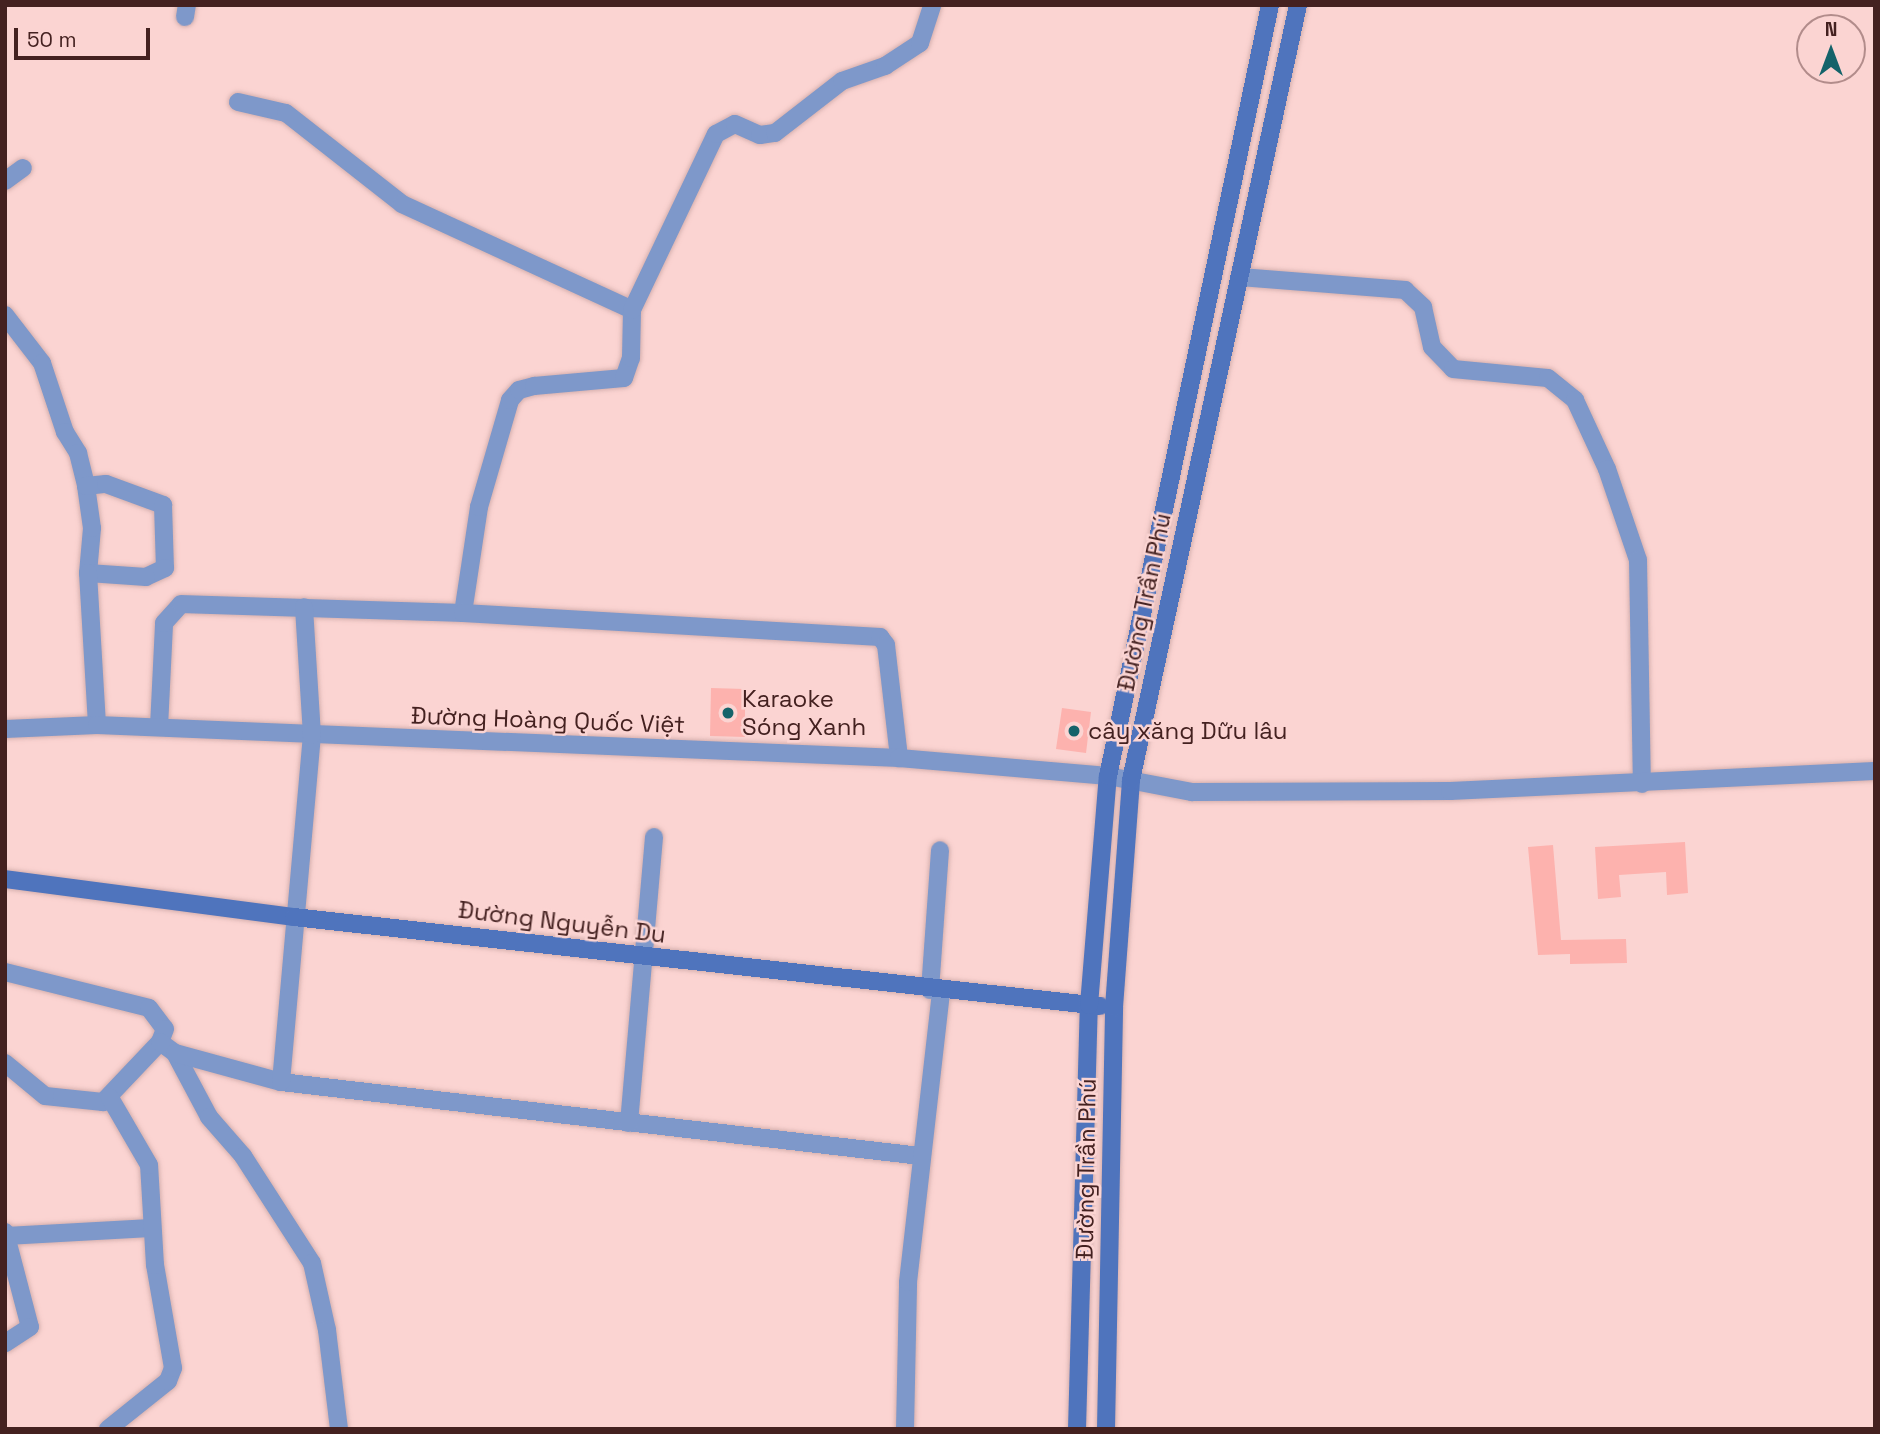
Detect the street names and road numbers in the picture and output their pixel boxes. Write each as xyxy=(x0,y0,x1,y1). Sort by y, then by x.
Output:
street label: Đường Trần Phú xyxy=(1111,510,1177,694)
street label: Đường Hoàng Quốc Việt xyxy=(410,701,686,739)
street label: Đường Nguyễn Du xyxy=(457,895,667,949)
street label: Đường Trần Phú xyxy=(1070,1078,1102,1260)

